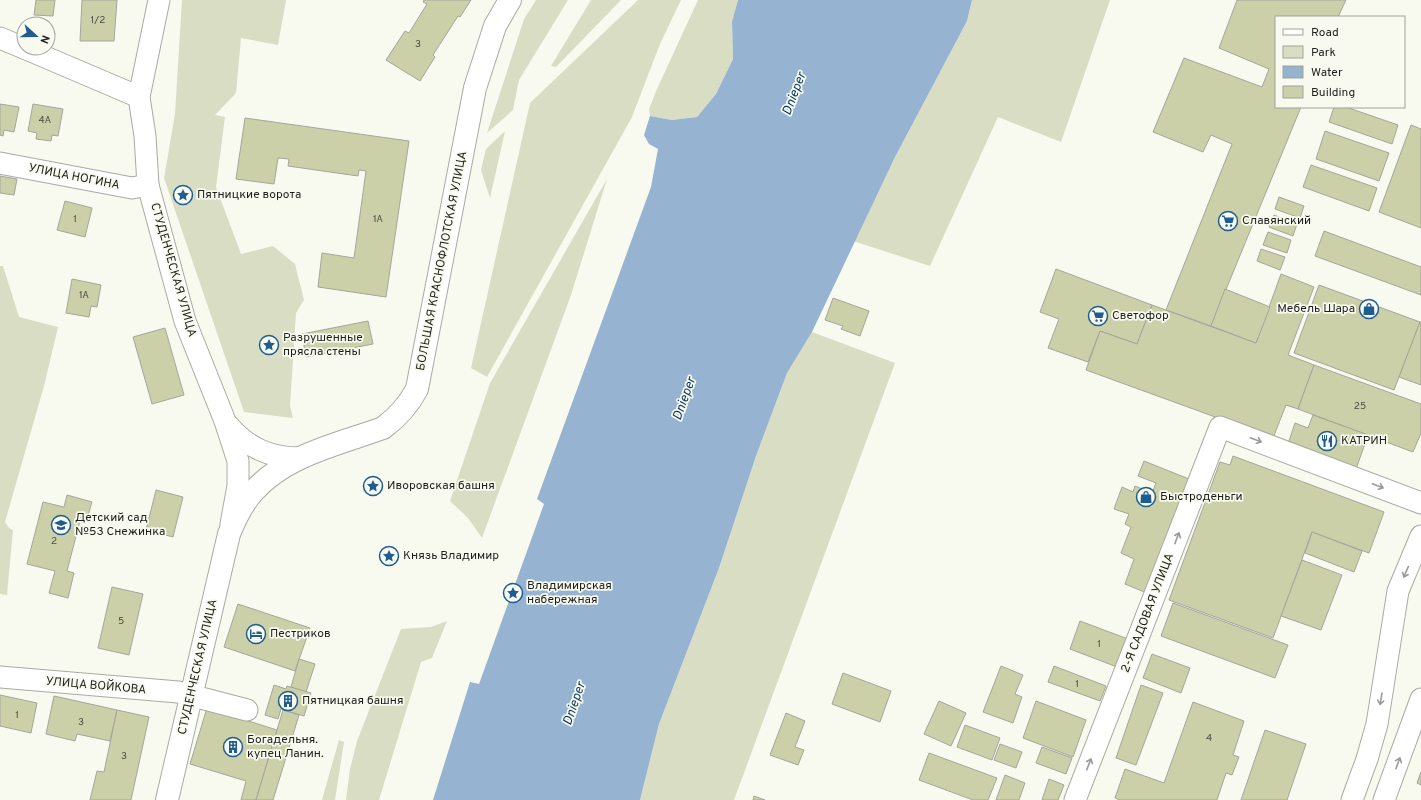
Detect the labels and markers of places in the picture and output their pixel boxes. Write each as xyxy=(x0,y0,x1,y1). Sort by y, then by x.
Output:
place icon: Пятницкие ворота xyxy=(172,184,194,206)
place label: Пятницкие ворота xyxy=(197,187,301,203)
supermarket icon: Славянский xyxy=(1217,210,1239,232)
place label: Славянский xyxy=(1242,213,1311,229)
shop icon: Мебель Шара xyxy=(1358,298,1380,320)
place label: Мебель Шара xyxy=(1277,301,1355,317)
supermarket icon: Светофор xyxy=(1087,305,1109,327)
place label: Светофор xyxy=(1112,308,1169,324)
place label: Разрушенные прясла стены xyxy=(283,330,363,360)
place icon: Разрушенные прясла стены xyxy=(258,334,280,356)
restaurant icon: КАТРИН xyxy=(1316,430,1338,452)
place label: КАТРИН xyxy=(1341,433,1387,449)
place icon: Иворовская башня xyxy=(362,475,384,497)
place label: Иворовская башня xyxy=(387,478,495,494)
shop icon: Быстроденьги xyxy=(1135,486,1157,508)
place label: Быстроденьги xyxy=(1160,489,1243,505)
place label: Детский сад №53 Снежинка xyxy=(75,510,165,540)
school or university icon: Детский сад №53 Снежинка xyxy=(50,514,72,536)
place icon: Князь Владимир xyxy=(378,545,400,567)
place label: Князь Владимир xyxy=(403,548,499,564)
place label: Владимирская набережная xyxy=(527,578,612,608)
place icon: Владимирская набережная xyxy=(502,582,524,604)
hotel icon: Пестриков xyxy=(245,623,267,645)
place label: Пестриков xyxy=(270,626,331,642)
building icon: Пятницкая башня xyxy=(277,690,299,712)
place label: Пятницкая башня xyxy=(302,693,404,709)
place label: Богадельня. купец Ланин. xyxy=(247,732,324,762)
building icon: Богадельня. купец Ланин. xyxy=(222,736,244,758)

